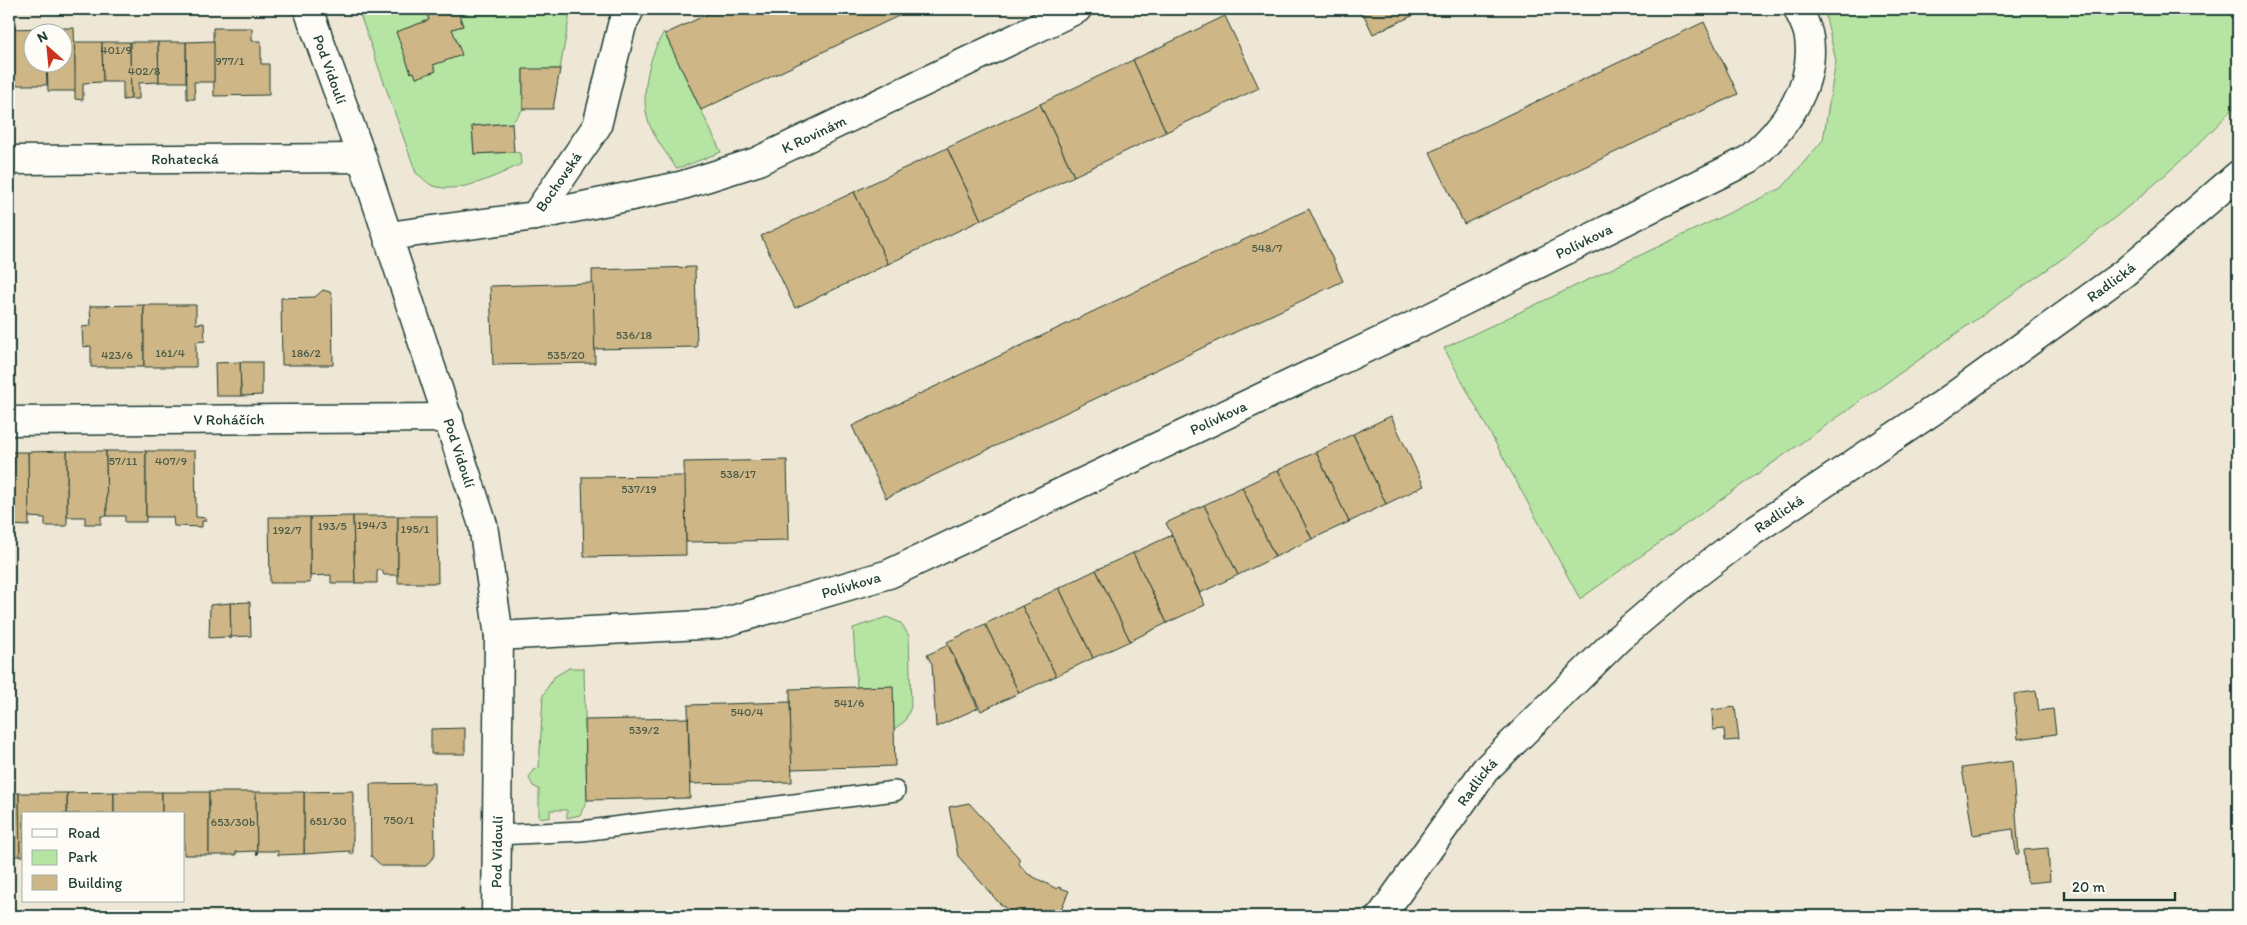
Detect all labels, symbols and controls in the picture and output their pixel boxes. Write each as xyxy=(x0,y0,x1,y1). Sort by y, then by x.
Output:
north arrow xyxy=(22,22,72,72)
text: N xyxy=(34,27,50,47)
street label: Pod Vidoulí xyxy=(309,32,351,106)
house number: 401/9 xyxy=(100,43,132,57)
house number: 977/1 xyxy=(216,54,245,68)
house number: 402/8 xyxy=(128,64,161,78)
street label: K Rovinám xyxy=(779,111,849,157)
street label: Bochovská xyxy=(532,148,586,215)
street label: Rohatecká xyxy=(151,150,219,168)
street label: Polívkova xyxy=(1553,220,1615,263)
house number: 548/7 xyxy=(1251,241,1283,255)
street label: Radlická xyxy=(2083,258,2139,306)
house number: 536/18 xyxy=(616,328,653,342)
house number: 161/4 xyxy=(155,346,185,360)
house number: 186/2 xyxy=(291,346,322,360)
house number: 423/6 xyxy=(101,348,133,362)
house number: 535/20 xyxy=(547,348,585,362)
street label: Polívkova xyxy=(1187,397,1250,439)
street label: V Roháčích xyxy=(194,410,264,429)
street label: Pod Vidoulí xyxy=(439,416,479,490)
house number: 57/11 xyxy=(109,454,138,468)
house number: 407/9 xyxy=(155,454,187,468)
house number: 538/17 xyxy=(720,467,756,481)
house number: 537/19 xyxy=(621,482,657,496)
street label: Radlická xyxy=(1751,491,1807,537)
house number: 194/3 xyxy=(357,518,388,532)
house number: 193/5 xyxy=(317,519,347,533)
house number: 195/1 xyxy=(401,522,430,536)
house number: 192/7 xyxy=(272,523,302,537)
street label: Polívkova xyxy=(819,568,883,602)
house number: 541/6 xyxy=(834,696,864,710)
house number: 540/4 xyxy=(730,705,764,719)
house number: 539/2 xyxy=(629,723,660,737)
street label: Radlická xyxy=(1453,754,1501,810)
legend xyxy=(22,812,185,902)
house number: 750/1 xyxy=(384,813,415,827)
house number: 651/30 xyxy=(309,814,347,828)
house number: 653/30b xyxy=(211,815,255,829)
street label: Pod Vidoulí xyxy=(487,816,507,888)
text: Road xyxy=(68,824,101,842)
text: Park xyxy=(68,848,98,866)
scale bar xyxy=(2064,870,2176,902)
text: Building xyxy=(68,874,122,892)
text: 20 m xyxy=(2072,878,2106,896)

